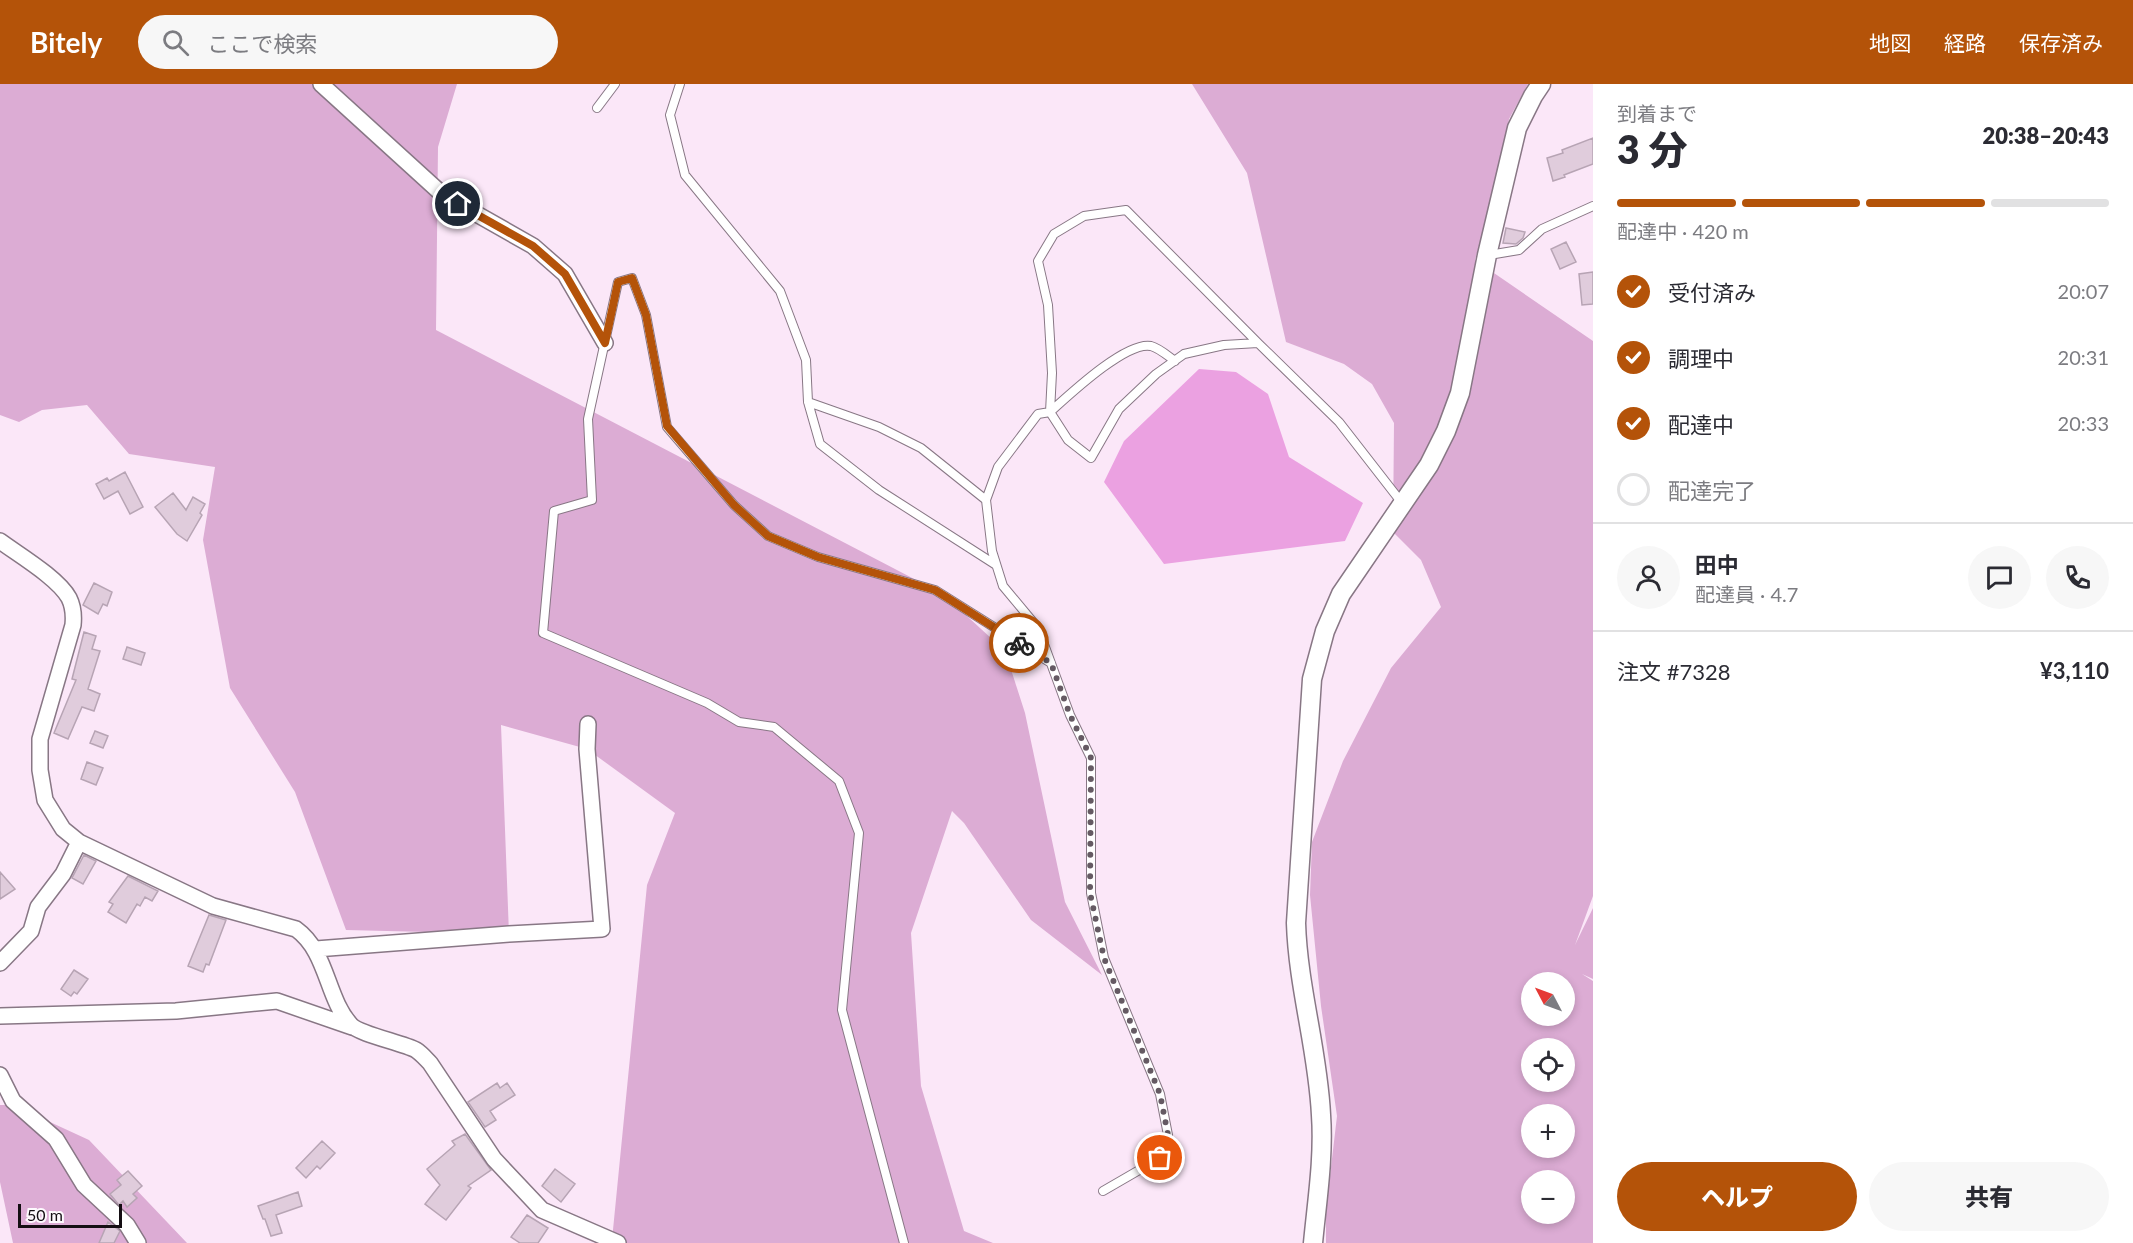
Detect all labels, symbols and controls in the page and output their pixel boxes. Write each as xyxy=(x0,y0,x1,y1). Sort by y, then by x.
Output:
search box xyxy=(138,15,558,69)
text: Bitely xyxy=(30,25,102,59)
icon: search xyxy=(159,26,192,59)
text: ここで検索 xyxy=(207,30,317,57)
text: 地図 xyxy=(1869,30,1911,55)
text: 経路 xyxy=(1944,30,1986,55)
text: 保存済み xyxy=(2019,30,2103,55)
text: 到着まで xyxy=(1617,101,1697,125)
text: 20:38–20:43 xyxy=(1983,122,2109,149)
text: 3 分 xyxy=(1617,126,1688,172)
pin xyxy=(432,178,483,229)
icon: home xyxy=(441,187,474,220)
text: 配達中 · 420 m xyxy=(1617,219,1749,243)
icon: check xyxy=(1617,275,1650,308)
text: 受付済み xyxy=(1668,279,1756,306)
text: 20:07 xyxy=(2058,279,2109,303)
icon: check xyxy=(1617,341,1650,374)
text: 調理中 xyxy=(1668,345,1734,372)
text: 20:31 xyxy=(2058,345,2109,369)
icon: check xyxy=(1617,407,1650,440)
text: 配達中 xyxy=(1668,411,1734,438)
text: 20:33 xyxy=(2058,411,2109,435)
text: 配達完了 xyxy=(1668,477,1756,504)
button: person xyxy=(1617,546,1680,609)
button: chat xyxy=(1968,546,2031,609)
button: phone xyxy=(2046,546,2109,609)
text: 田中 xyxy=(1695,551,1739,578)
text: 配達員 · 4.7 xyxy=(1695,582,1798,606)
courier xyxy=(989,613,1049,673)
icon: bike xyxy=(1003,627,1036,660)
text: ¥3,110 xyxy=(2040,657,2109,684)
text: 注文 #7328 xyxy=(1617,658,1730,685)
north arrow xyxy=(1521,972,1575,1026)
map controls xyxy=(1521,972,1575,1224)
button: locate xyxy=(1521,1038,1575,1092)
button: + xyxy=(1521,1104,1575,1158)
pin xyxy=(1134,1132,1185,1183)
icon: bag xyxy=(1143,1141,1176,1174)
button: ヘルプ xyxy=(1617,1162,1857,1231)
button: 共有 xyxy=(1869,1162,2109,1231)
button: − xyxy=(1521,1170,1575,1224)
scale bar xyxy=(18,1201,122,1228)
text: 50 m xyxy=(27,1205,63,1224)

